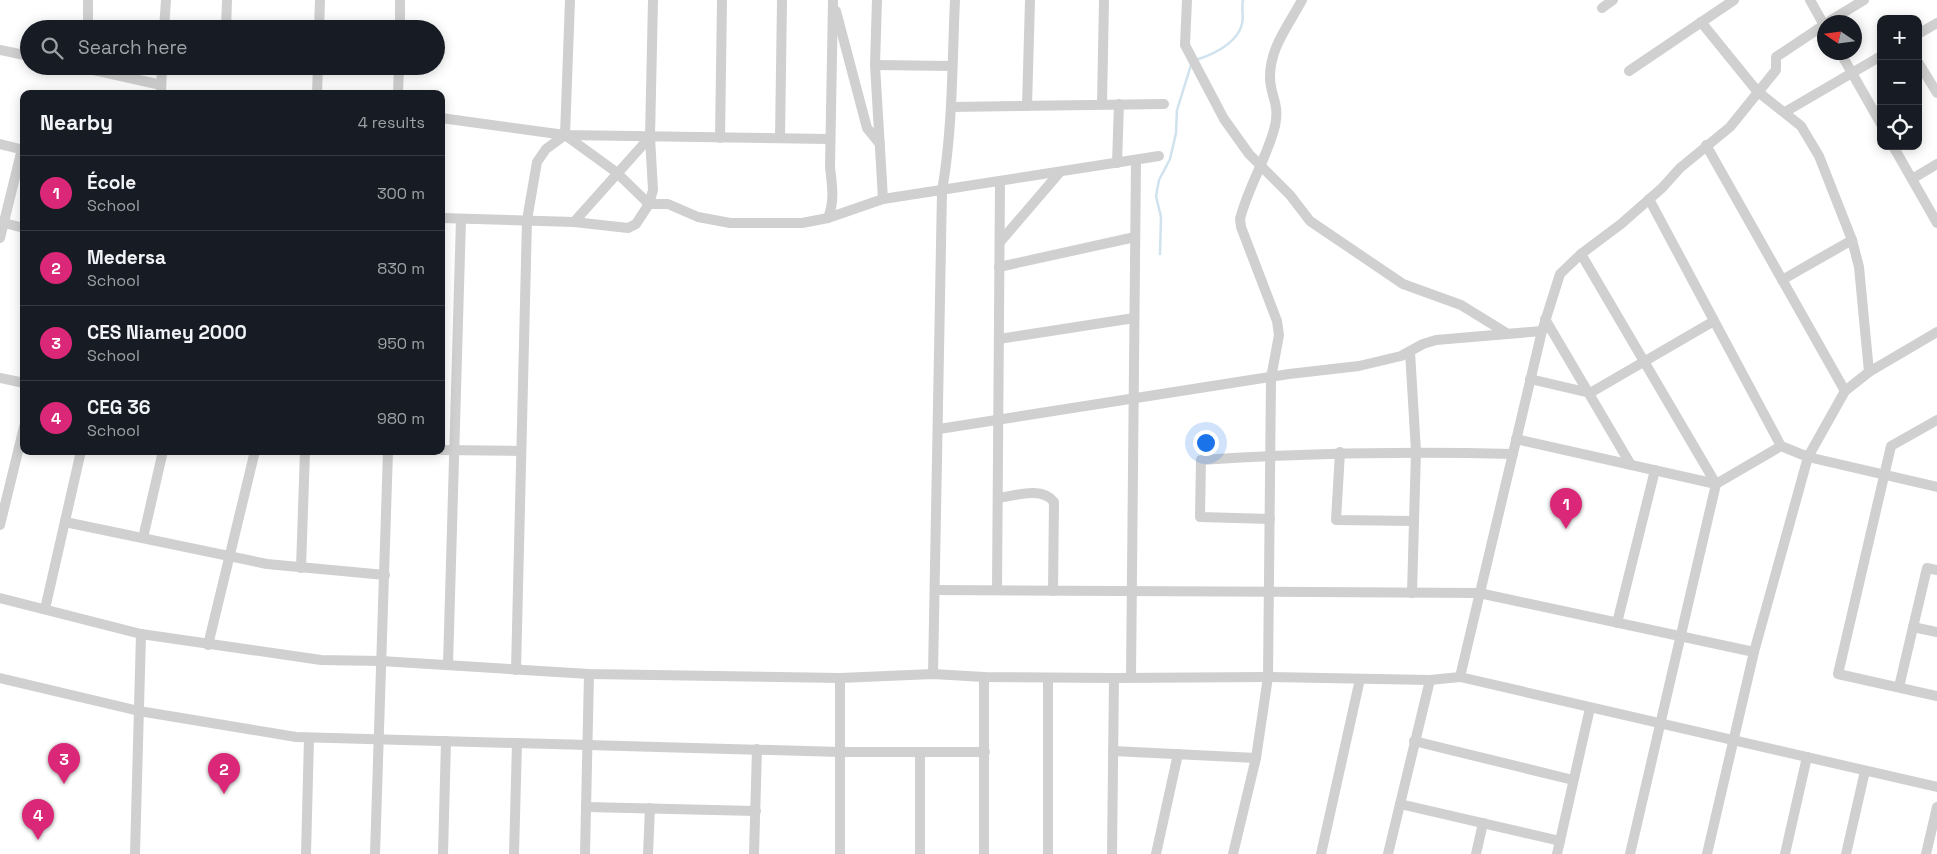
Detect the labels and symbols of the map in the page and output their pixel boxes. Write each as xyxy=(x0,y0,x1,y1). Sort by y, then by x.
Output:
north arrow xyxy=(1817,15,1862,60)
your location xyxy=(1193,430,1219,456)
pin: 1 xyxy=(1550,488,1582,529)
pin: 3 xyxy=(48,743,80,784)
pin: 2 xyxy=(208,753,240,794)
pin: 4 xyxy=(22,799,54,840)

